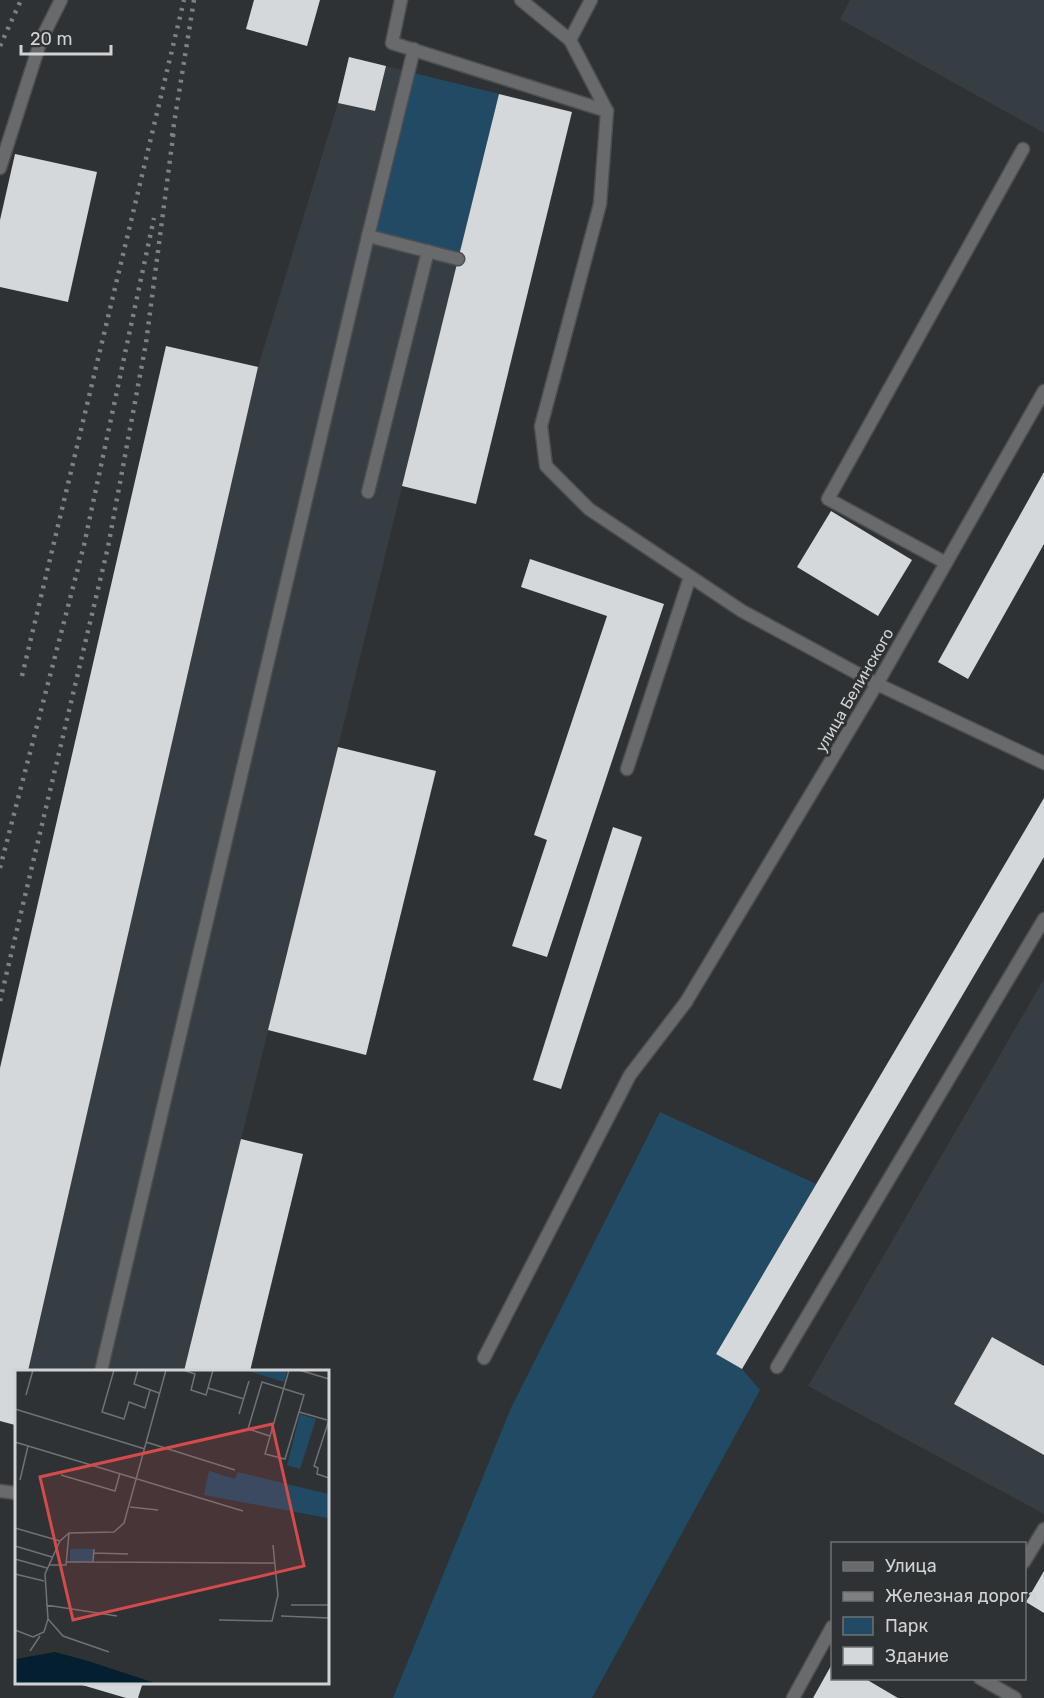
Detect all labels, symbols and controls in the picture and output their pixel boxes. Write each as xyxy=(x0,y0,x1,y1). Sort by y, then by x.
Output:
scale bar xyxy=(21,18,111,56)
text: 20 m xyxy=(30,28,72,50)
street label: улица Белинского xyxy=(811,625,898,756)
inset map xyxy=(15,1370,328,1683)
legend xyxy=(831,1542,1026,1680)
text: Улица xyxy=(885,1555,937,1577)
text: Железная дорога xyxy=(885,1585,1038,1607)
text: Парк xyxy=(885,1615,929,1637)
text: Здание xyxy=(885,1645,949,1667)

